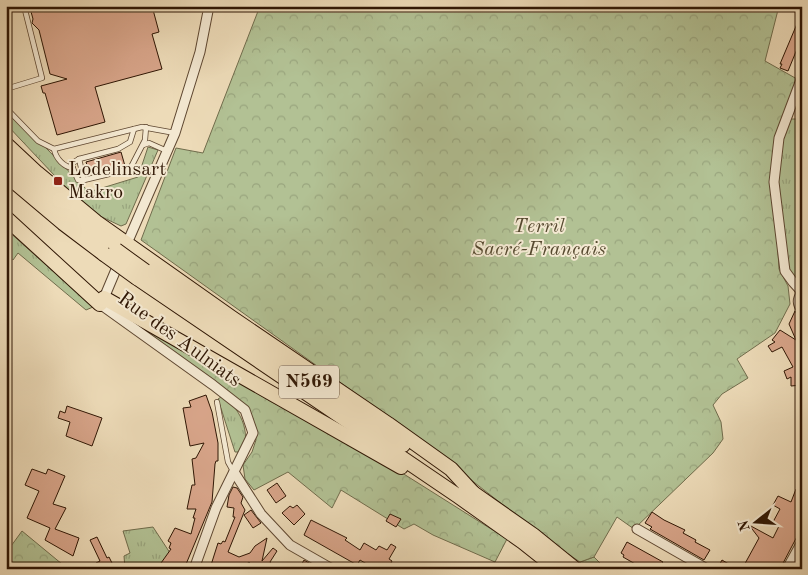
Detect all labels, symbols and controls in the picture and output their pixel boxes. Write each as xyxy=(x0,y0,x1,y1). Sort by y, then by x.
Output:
place label: Lodelinsart Makro xyxy=(68,160,166,203)
marker: Lodelinsart Makro xyxy=(52,175,64,187)
park label: Terril Sacré-Français xyxy=(472,217,606,260)
street label: Rue des Aulniats xyxy=(114,289,244,391)
road number: N569 xyxy=(279,366,339,398)
north arrow xyxy=(730,498,780,548)
text: N xyxy=(736,518,753,533)

